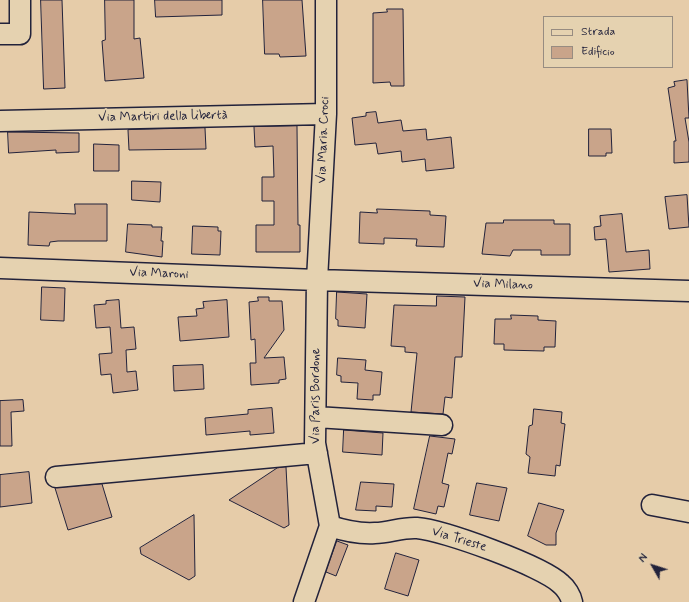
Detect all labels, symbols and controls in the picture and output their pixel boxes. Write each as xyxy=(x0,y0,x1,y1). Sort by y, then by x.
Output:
legend xyxy=(543,16,673,68)
text: Strada xyxy=(581,24,615,40)
text: Edificio xyxy=(581,44,615,60)
street label: Via Maria Croci xyxy=(315,96,333,184)
street label: Via Martiri della libertà xyxy=(98,108,228,126)
street label: Via Maroni xyxy=(129,265,189,283)
street label: Via Milano xyxy=(473,276,533,294)
street label: Via Paris Bordone xyxy=(308,348,324,444)
street label: Via Trieste xyxy=(430,524,488,556)
north arrow xyxy=(633,546,673,586)
text: N xyxy=(636,551,651,566)

